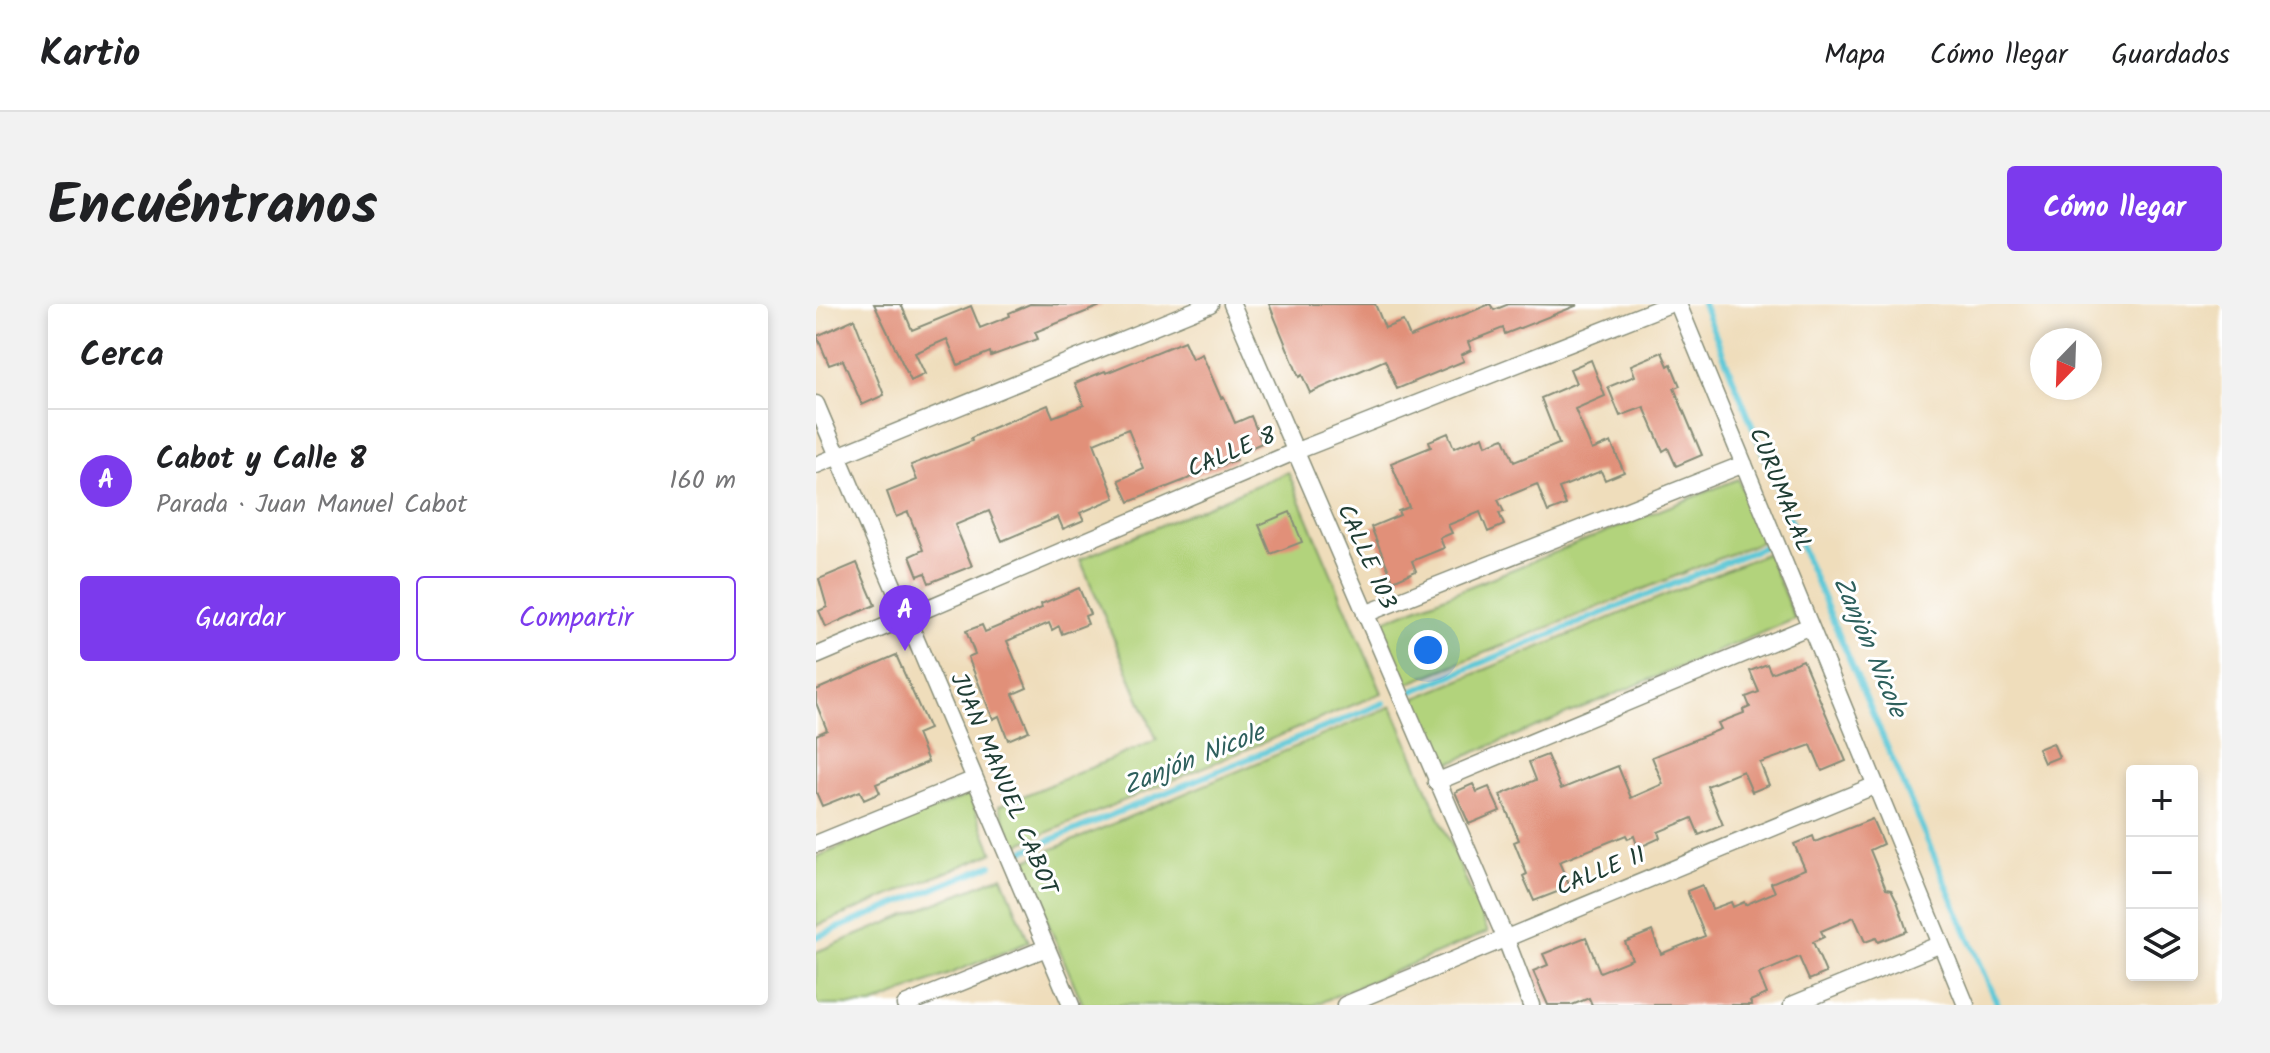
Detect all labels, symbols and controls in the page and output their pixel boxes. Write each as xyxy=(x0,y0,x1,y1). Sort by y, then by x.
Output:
text: Kartio xyxy=(40,25,140,85)
text: Mapa xyxy=(1824,33,1886,78)
text: Cómo llegar xyxy=(1930,33,2067,78)
text: Guardados xyxy=(2111,33,2230,78)
text: Encuéntranos xyxy=(48,163,378,253)
button: Cómo llegar xyxy=(2007,166,2222,251)
north arrow xyxy=(2030,328,2102,400)
text: Cerca xyxy=(80,329,164,383)
street label: CALLE 8 xyxy=(1181,417,1283,489)
street label: CURUMALAL xyxy=(1737,422,1823,558)
text: Cabot y Calle 8 xyxy=(156,436,366,484)
text: A xyxy=(98,460,114,502)
text: 160 m xyxy=(669,460,736,502)
text: Parada · Juan Manuel Cabot xyxy=(156,484,467,526)
street label: CALLE 103 xyxy=(1325,498,1407,616)
water label: Zanjón Nicole xyxy=(1820,570,1919,726)
button: Guardar xyxy=(80,576,400,661)
button: Compartir xyxy=(416,576,736,661)
pin: A xyxy=(879,585,931,651)
your location xyxy=(1408,630,1448,670)
street label: JUAN MANUEL CABOT xyxy=(938,666,1068,903)
water label: Zanjón Nicole xyxy=(1117,712,1274,808)
map controls xyxy=(2126,765,2198,981)
button: + xyxy=(2126,765,2198,837)
street label: CALLE 11 xyxy=(1550,836,1652,908)
button: − xyxy=(2126,837,2198,909)
button: layers xyxy=(2126,909,2198,981)

